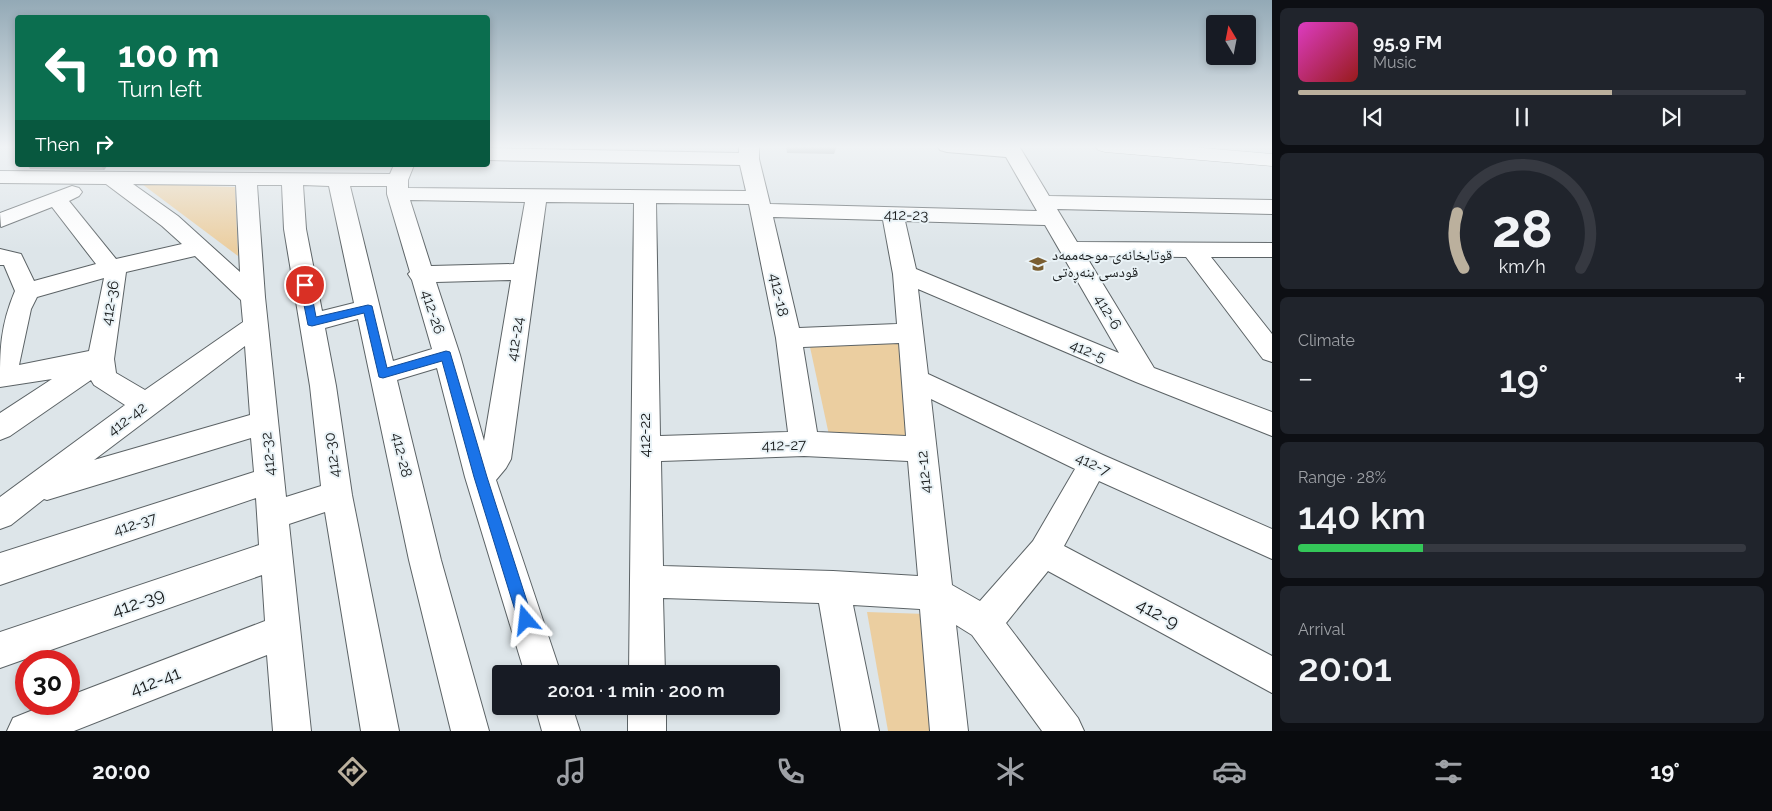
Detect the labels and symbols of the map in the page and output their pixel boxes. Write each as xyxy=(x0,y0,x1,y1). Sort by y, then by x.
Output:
north arrow xyxy=(1206,15,1256,65)
street label: 412-23 xyxy=(884,206,928,224)
place label: قوتابخانەی موحەممەد قودسی بنەڕەتی xyxy=(1052,246,1172,284)
school or university icon: قوتابخانەی موحەممەد قودسی بنەڕەتی xyxy=(1028,254,1048,274)
pin xyxy=(284,264,326,306)
street label: 412-18 xyxy=(766,272,792,318)
street label: 412-36 xyxy=(97,279,123,327)
street label: 412-26 xyxy=(417,288,449,336)
street label: 412-6 xyxy=(1091,291,1125,333)
street label: 412-24 xyxy=(503,316,527,362)
street label: 412-5 xyxy=(1067,335,1109,367)
street label: 412-42 xyxy=(104,398,150,440)
street label: 412-22 xyxy=(636,413,654,457)
street label: 412-32 xyxy=(257,431,279,477)
street label: 412-30 xyxy=(320,431,344,479)
street label: 412-28 xyxy=(388,431,416,479)
street label: 412-27 xyxy=(762,436,806,454)
street label: 412-7 xyxy=(1073,448,1113,480)
street label: 412-12 xyxy=(913,450,935,494)
street label: 412-37 xyxy=(111,509,159,539)
street label: 412-39 xyxy=(109,583,167,621)
position arrow xyxy=(499,593,551,645)
street label: 412-9 xyxy=(1133,593,1183,633)
speed limit sign: 30 xyxy=(15,650,80,715)
street label: 412-41 xyxy=(127,662,183,700)

